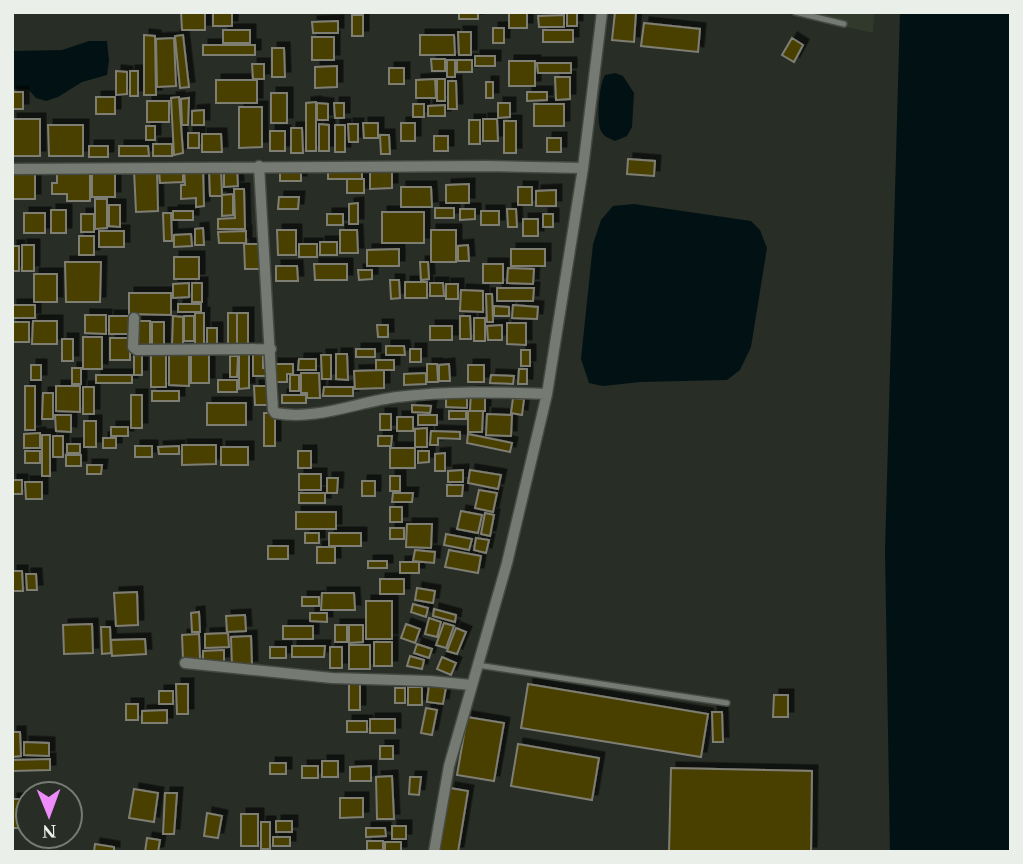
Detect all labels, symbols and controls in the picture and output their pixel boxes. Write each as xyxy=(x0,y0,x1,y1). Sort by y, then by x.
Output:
north arrow xyxy=(14,780,84,850)
text: N xyxy=(42,821,56,842)

